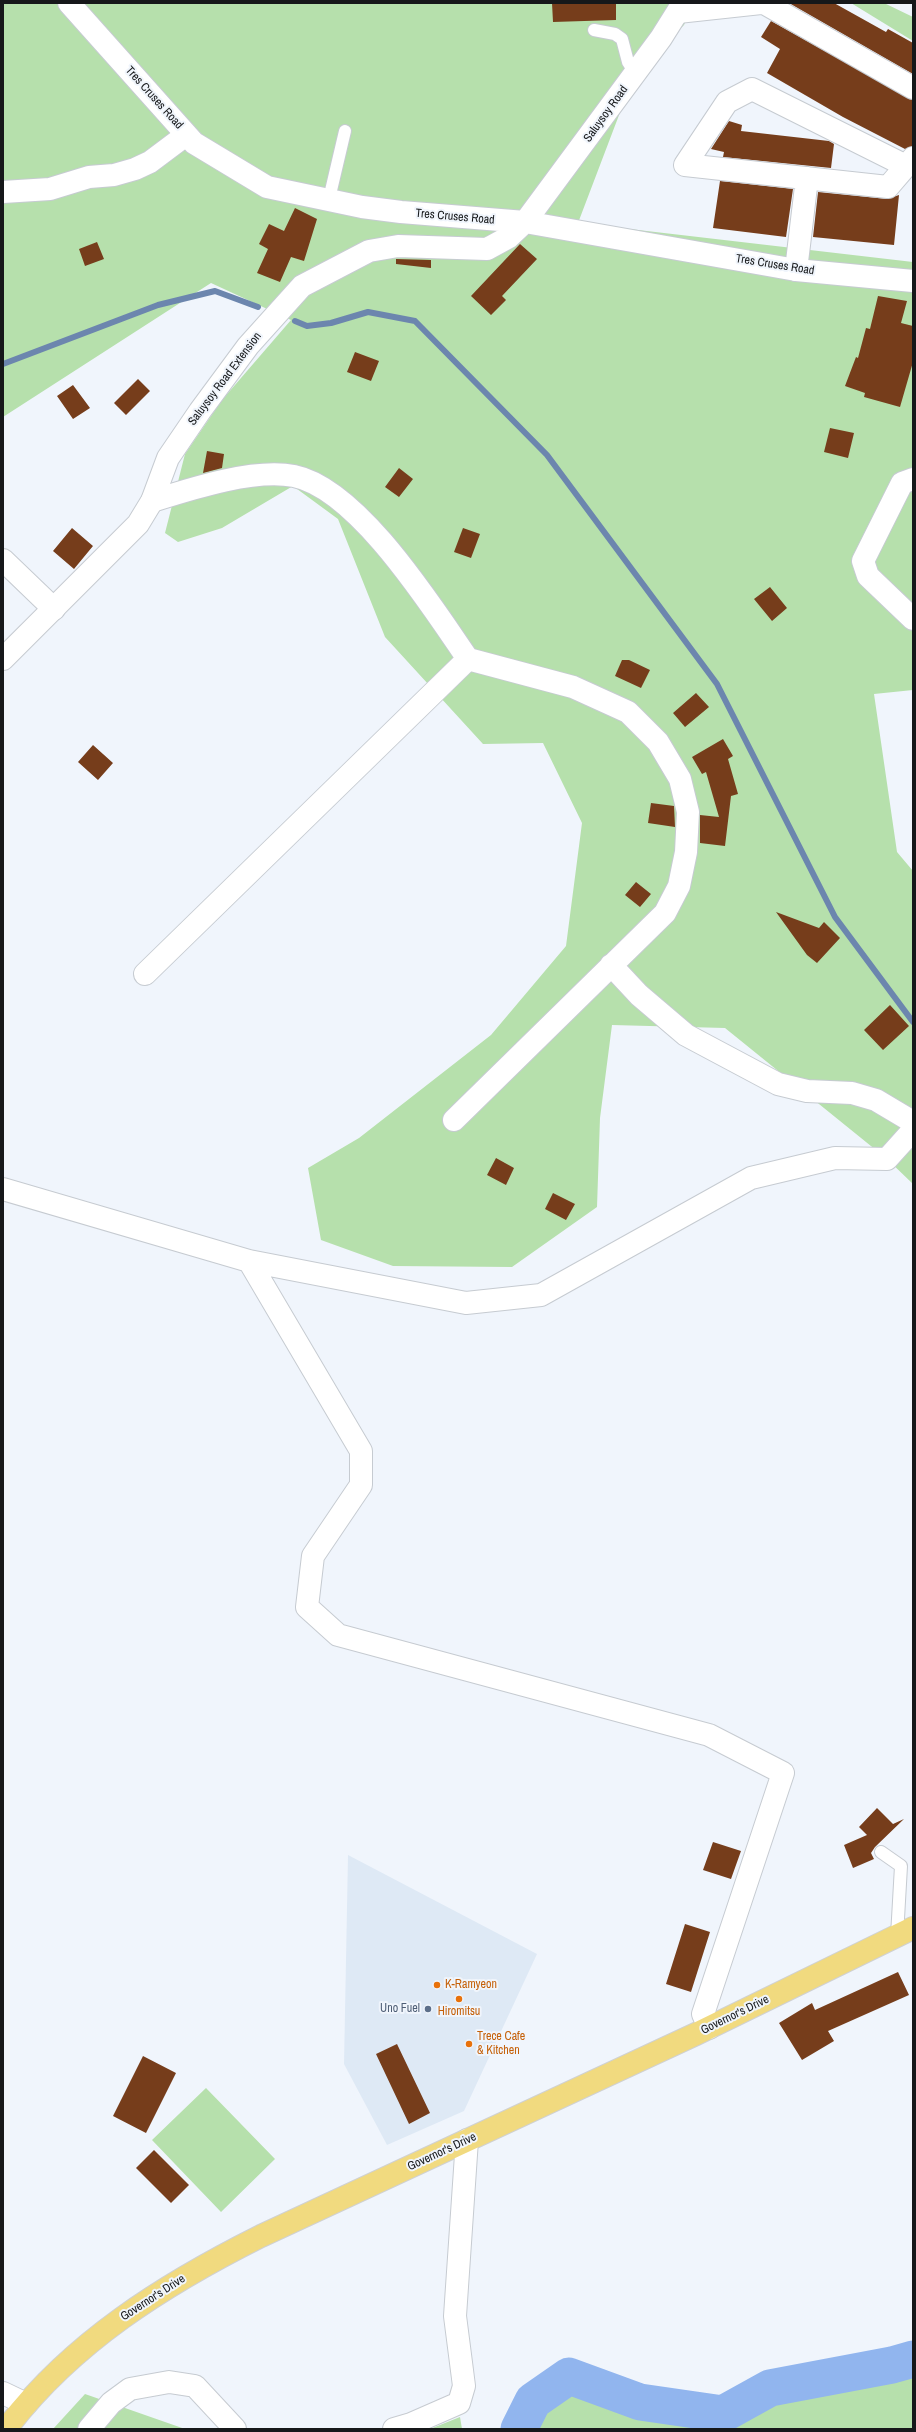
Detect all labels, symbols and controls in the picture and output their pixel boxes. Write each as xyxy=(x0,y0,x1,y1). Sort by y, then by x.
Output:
street label: Tres Cruses Road xyxy=(122,64,186,132)
street label: Saluysoy Road xyxy=(581,83,631,145)
street label: Tres Cruses Road xyxy=(415,206,495,228)
street label: Tres Cruses Road xyxy=(735,252,815,278)
street label: Saluysoy Road Extension xyxy=(185,330,265,428)
place label: K-Ramyeon xyxy=(445,1978,497,1992)
marker: K-Ramyeon xyxy=(432,1980,442,1990)
street label: Governor's Drive xyxy=(699,1992,771,2038)
marker: Hiromitsu xyxy=(454,1994,464,2004)
place label: Uno Fuel xyxy=(380,2002,420,2016)
marker: Uno Fuel xyxy=(423,2004,433,2014)
place label: Hiromitsu xyxy=(438,2005,480,2019)
place label: Trece Cafe & Kitchen xyxy=(477,2030,525,2058)
marker: Trece Cafe & Kitchen xyxy=(464,2039,474,2049)
street label: Governor's Drive xyxy=(405,2130,479,2174)
street label: Governor's Drive xyxy=(118,2272,188,2324)

